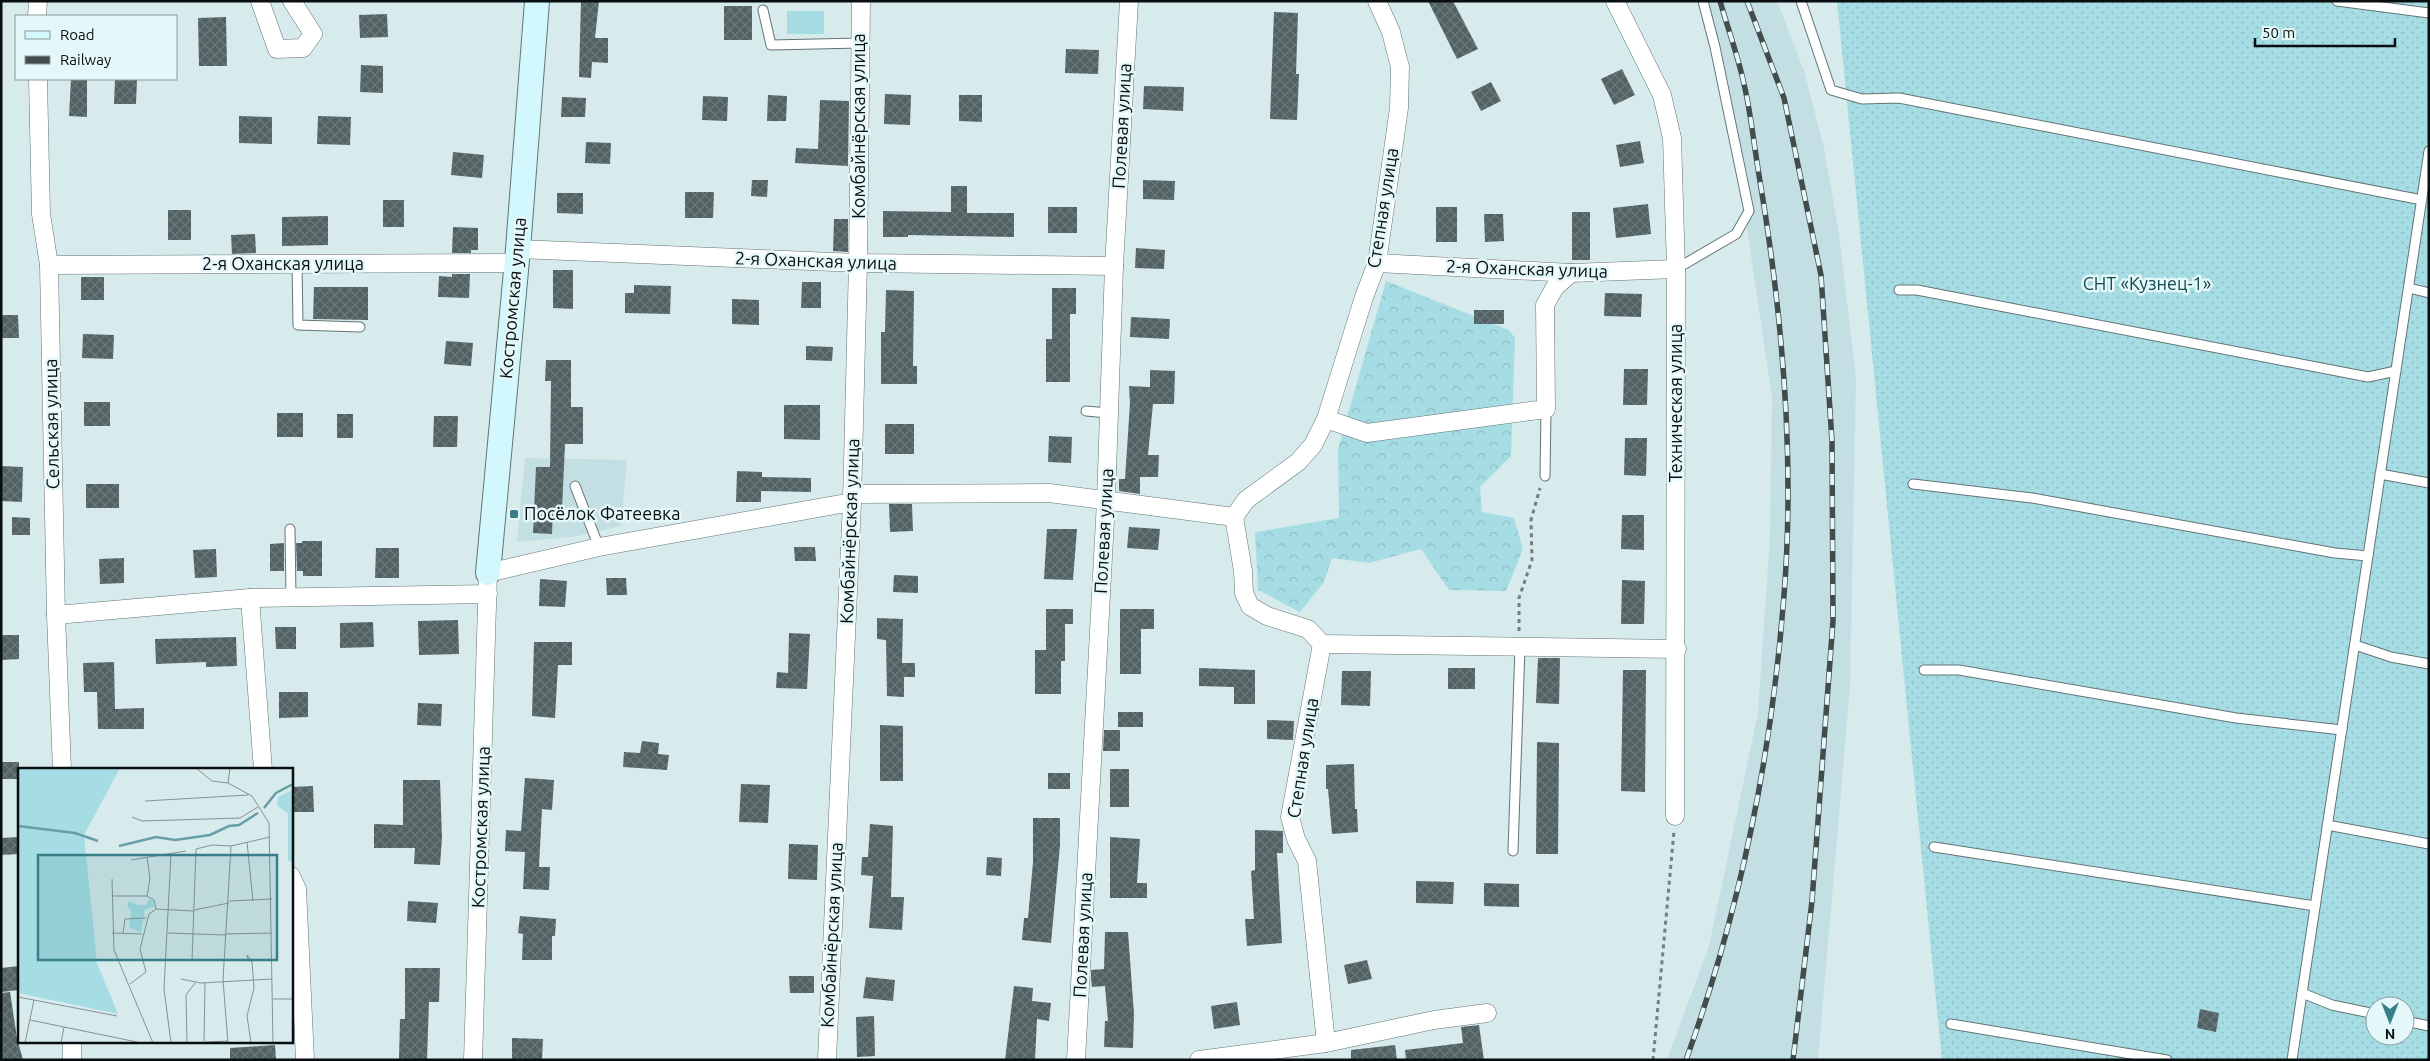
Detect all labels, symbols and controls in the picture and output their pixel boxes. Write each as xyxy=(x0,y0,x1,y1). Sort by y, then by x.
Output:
legend xyxy=(15,15,178,80)
scale bar xyxy=(2255,15,2395,47)
text: 50 m xyxy=(2262,24,2295,41)
text: Road xyxy=(60,26,95,43)
street label: Комбайнёрская улица xyxy=(848,33,868,219)
text: Railway xyxy=(60,51,111,68)
street label: Полевая улица xyxy=(1108,63,1134,189)
street label: Степная улица xyxy=(1363,146,1401,270)
street label: Костромская улица xyxy=(495,216,529,379)
street label: 2-я Оханская улица xyxy=(735,247,897,273)
street label: 2-я Оханская улица xyxy=(202,253,364,273)
street label: 2-я Оханская улица xyxy=(1446,255,1608,281)
park label: СНТ «Кузнец-1» xyxy=(2083,273,2211,293)
street label: Техническая улица xyxy=(1665,324,1685,482)
street label: Сельская улица xyxy=(40,358,62,490)
street label: Комбайнёрская улица xyxy=(836,438,862,624)
street label: Полевая улица xyxy=(1090,468,1116,594)
place label: Посёлок Фатеевка xyxy=(524,503,681,523)
marker: Посёлок Фатеевка xyxy=(508,508,520,520)
street label: Степная улица xyxy=(1283,696,1321,820)
street label: Костромская улица xyxy=(467,746,493,908)
inset map xyxy=(18,768,292,1044)
street label: Комбайнёрская улица xyxy=(816,842,846,1028)
street label: Полевая улица xyxy=(1069,872,1095,998)
north arrow xyxy=(2365,996,2415,1046)
text: N xyxy=(2385,1026,2395,1042)

